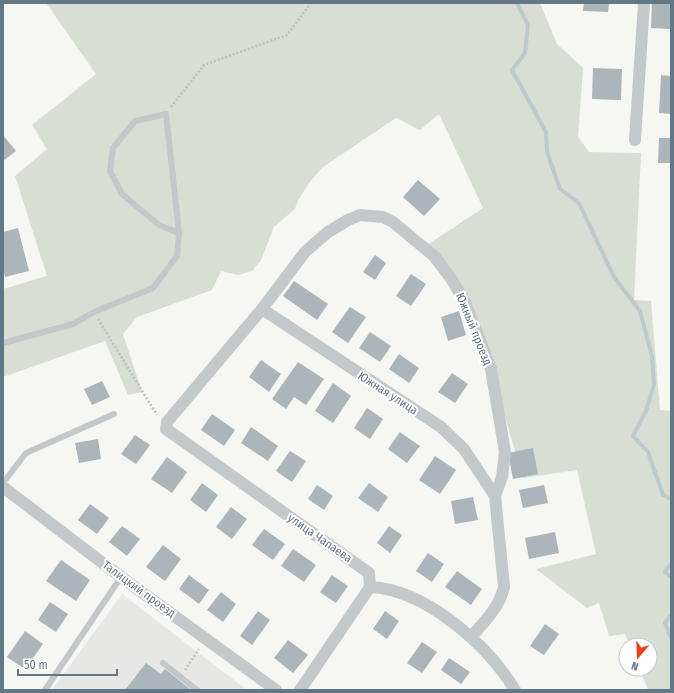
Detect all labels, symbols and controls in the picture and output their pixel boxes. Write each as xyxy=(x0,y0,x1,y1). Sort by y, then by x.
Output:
street label: Южный проезд xyxy=(453,291,495,367)
street label: Южная улица xyxy=(355,368,421,418)
street label: улица Чапаева xyxy=(285,511,355,565)
street label: Талицкий проезд xyxy=(100,558,178,620)
north arrow xyxy=(618,637,658,677)
scale bar xyxy=(18,651,117,677)
text: 50 m xyxy=(24,658,48,672)
text: N xyxy=(630,659,640,673)

